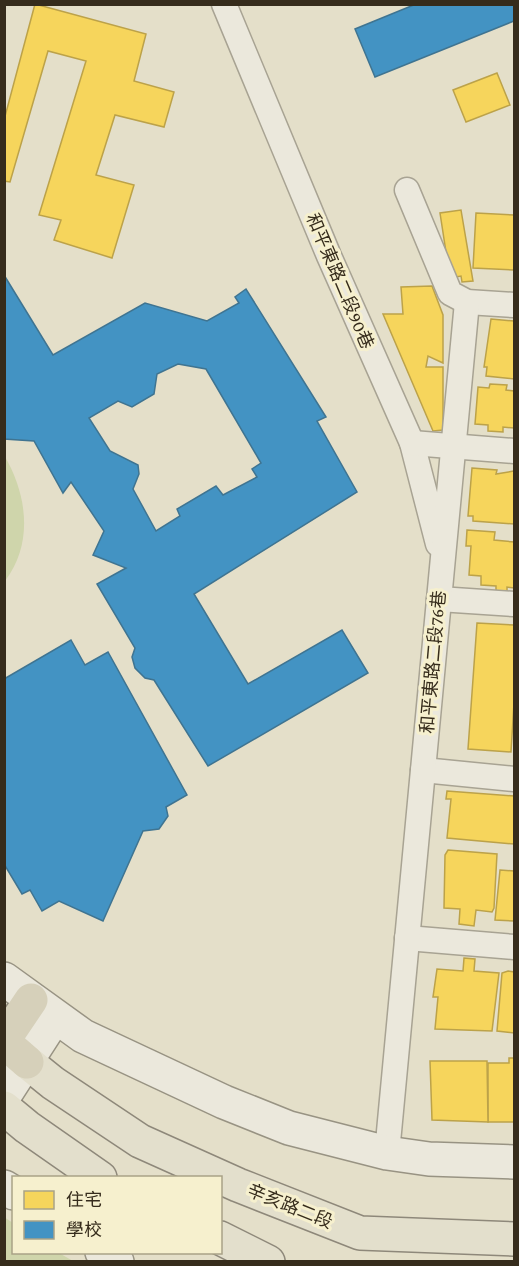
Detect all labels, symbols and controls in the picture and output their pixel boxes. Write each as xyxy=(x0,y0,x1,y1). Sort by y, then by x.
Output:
street label: 和平東路二段90巷 xyxy=(302,210,378,352)
street label: 和平東路二段76巷 xyxy=(417,590,449,734)
legend xyxy=(12,1176,222,1254)
street label: 辛亥路二段 xyxy=(245,1180,335,1232)
text: 住宅 xyxy=(66,1190,102,1210)
text: 學校 xyxy=(66,1220,102,1240)

